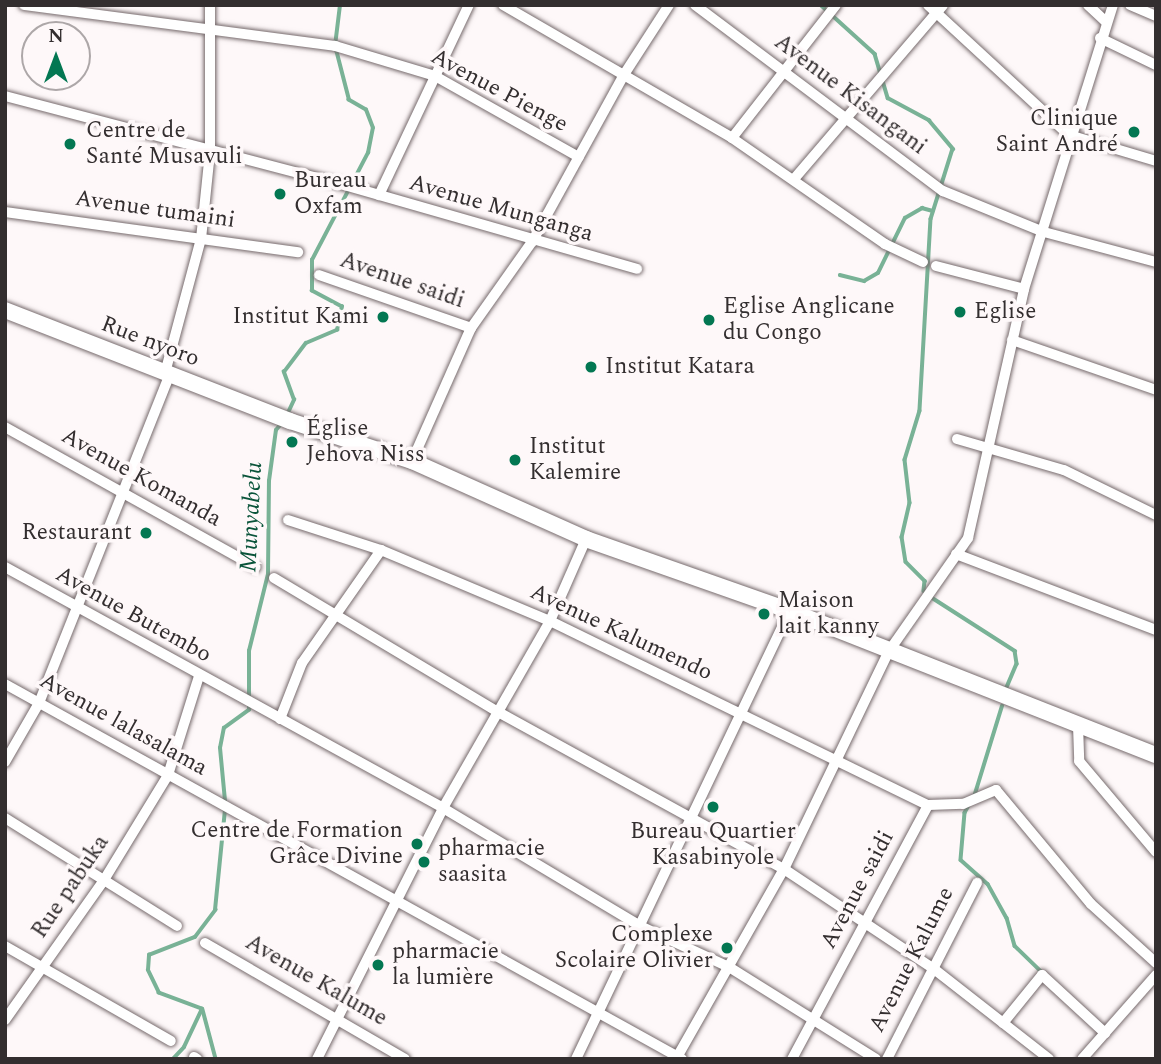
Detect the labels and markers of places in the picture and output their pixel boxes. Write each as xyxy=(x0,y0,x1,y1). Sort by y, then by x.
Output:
place label: Clinique Saint André xyxy=(996,105,1118,159)
place label: Centre de Santé Musavuli xyxy=(86,117,242,171)
marker: Clinique Saint André xyxy=(1124,122,1144,142)
marker: Centre de Santé Musavuli xyxy=(60,134,80,154)
place label: Bureau Oxfam xyxy=(294,167,367,221)
marker: Bureau Oxfam xyxy=(272,186,288,202)
place label: Eglise Anglicane du Congo xyxy=(723,293,895,347)
place label: Eglise xyxy=(974,298,1036,326)
place label: Institut Kami xyxy=(232,303,369,331)
marker: Eglise xyxy=(952,304,968,320)
marker: Institut Kami xyxy=(375,309,391,325)
marker: Eglise Anglicane du Congo xyxy=(701,312,717,328)
place label: Institut Katara xyxy=(605,353,755,381)
marker: Institut Katara xyxy=(583,359,599,375)
place label: Église Jehova Niss xyxy=(306,415,425,469)
place label: Institut Kalemire xyxy=(529,433,621,487)
marker: Église Jehova Niss xyxy=(284,434,300,450)
marker: Institut Kalemire xyxy=(507,452,523,468)
place label: Restaurant xyxy=(22,519,132,547)
marker: Restaurant xyxy=(138,525,154,541)
place label: Maison lait kanny xyxy=(778,587,878,641)
marker: Maison lait kanny xyxy=(756,606,772,622)
marker: Bureau Quartier Kasabinyole xyxy=(705,799,721,815)
place label: Centre de Formation Grâce Divine xyxy=(191,817,403,871)
place label: Bureau Quartier Kasabinyole xyxy=(630,818,796,872)
place label: pharmacie saasita xyxy=(438,835,545,889)
marker: Centre de Formation Grâce Divine xyxy=(409,836,425,852)
marker: pharmacie saasita xyxy=(416,854,432,870)
place label: Complexe Scolaire Olivier xyxy=(555,921,713,975)
place label: pharmacie la lumière xyxy=(392,938,499,992)
marker: Complexe Scolaire Olivier xyxy=(719,940,735,956)
marker: pharmacie la lumière xyxy=(370,957,386,973)

